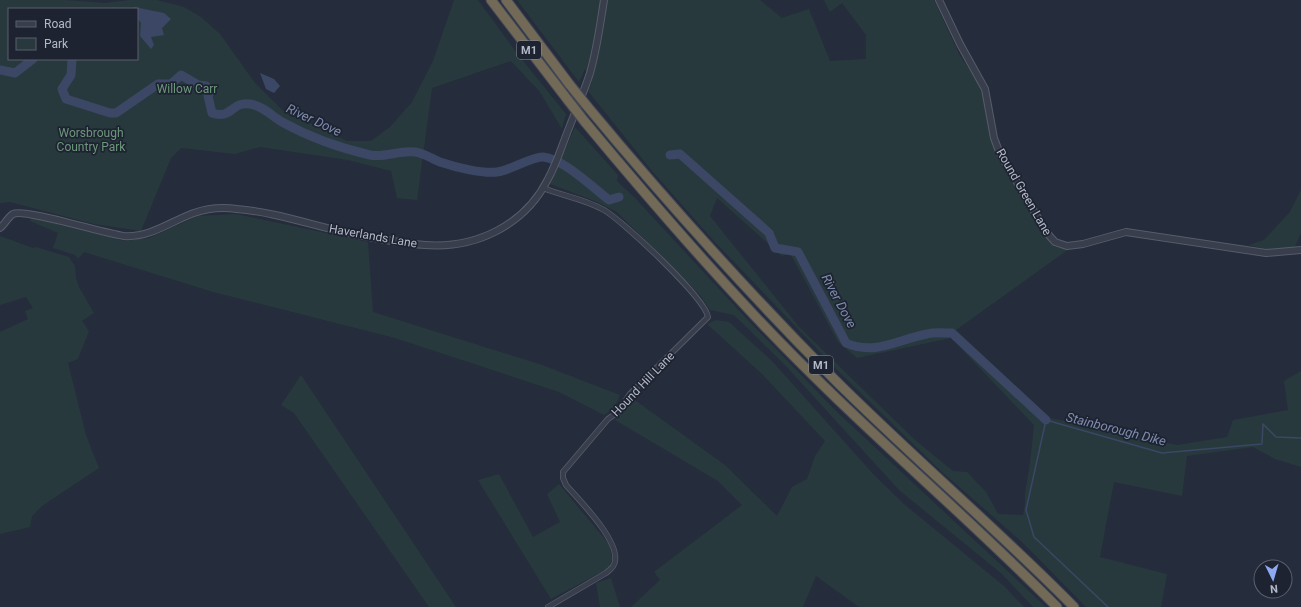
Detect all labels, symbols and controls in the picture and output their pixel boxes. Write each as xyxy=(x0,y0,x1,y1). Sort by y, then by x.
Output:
legend xyxy=(8,8,138,60)
text: Road xyxy=(44,17,72,31)
text: Park xyxy=(44,37,69,51)
road number: M1 xyxy=(517,41,541,59)
park label: Willow Carr xyxy=(157,82,217,96)
water label: River Dove xyxy=(284,101,344,139)
park label: Worsbrough Country Park xyxy=(57,126,126,154)
street label: Round Green Lane xyxy=(994,146,1054,238)
street label: Haverlands Lane xyxy=(328,221,418,251)
water label: River Dove xyxy=(819,271,860,331)
street label: Hound Hill Lane xyxy=(609,349,677,419)
road number: M1 xyxy=(809,356,833,374)
water label: Stainborough Dike xyxy=(1064,409,1168,449)
north arrow xyxy=(1253,559,1293,599)
text: N xyxy=(1269,582,1278,595)

